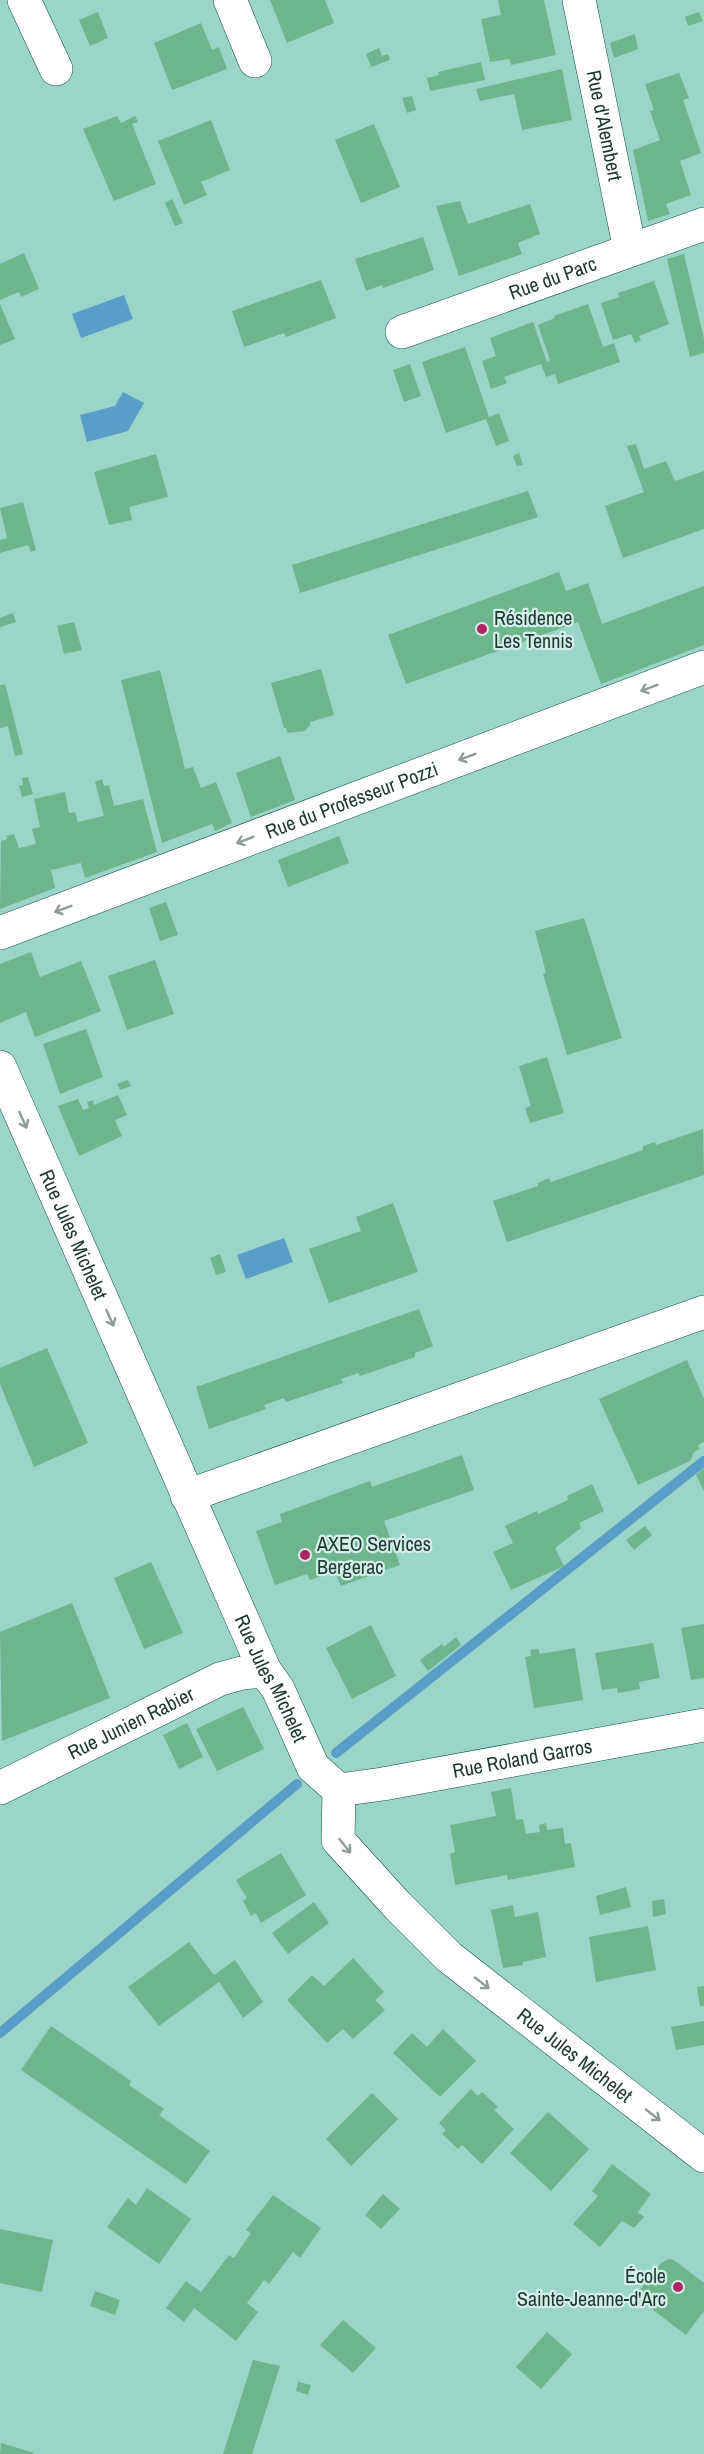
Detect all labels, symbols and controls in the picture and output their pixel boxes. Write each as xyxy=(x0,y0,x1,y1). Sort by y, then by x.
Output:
street label: Rue d'Alembert xyxy=(581,67,630,184)
street label: Rue du Parc xyxy=(505,250,600,306)
place label: Résidence Les Tennis xyxy=(494,604,573,654)
marker: Résidence Les Tennis xyxy=(475,622,489,636)
one-way arrow xyxy=(640,683,659,694)
one-way arrow xyxy=(458,752,477,763)
street label: Rue du Professeur Pozzi xyxy=(261,755,442,845)
one-way arrow xyxy=(236,836,255,847)
one-way arrow xyxy=(54,904,72,915)
one-way arrow xyxy=(18,1111,30,1129)
street label: Rue Jules Michelet xyxy=(34,1165,115,1304)
one-way arrow xyxy=(105,1309,116,1327)
place label: AXEO Services Bergerac xyxy=(316,1530,431,1580)
marker: AXEO Services Bergerac xyxy=(298,1548,312,1562)
street label: Rue Jules Michelet xyxy=(229,1610,314,1747)
street label: Rue Junien Rabier xyxy=(63,1680,199,1765)
street label: Rue Roland Garros xyxy=(450,1732,594,1784)
one-way arrow xyxy=(338,1838,351,1854)
one-way arrow xyxy=(474,1977,490,1989)
street label: Rue Jules Michelet xyxy=(512,2001,639,2109)
one-way arrow xyxy=(645,2109,661,2122)
place label: École Sainte-Jeanne-d'Arc xyxy=(517,2262,666,2312)
marker: École Sainte-Jeanne-d'Arc xyxy=(671,2280,685,2294)

